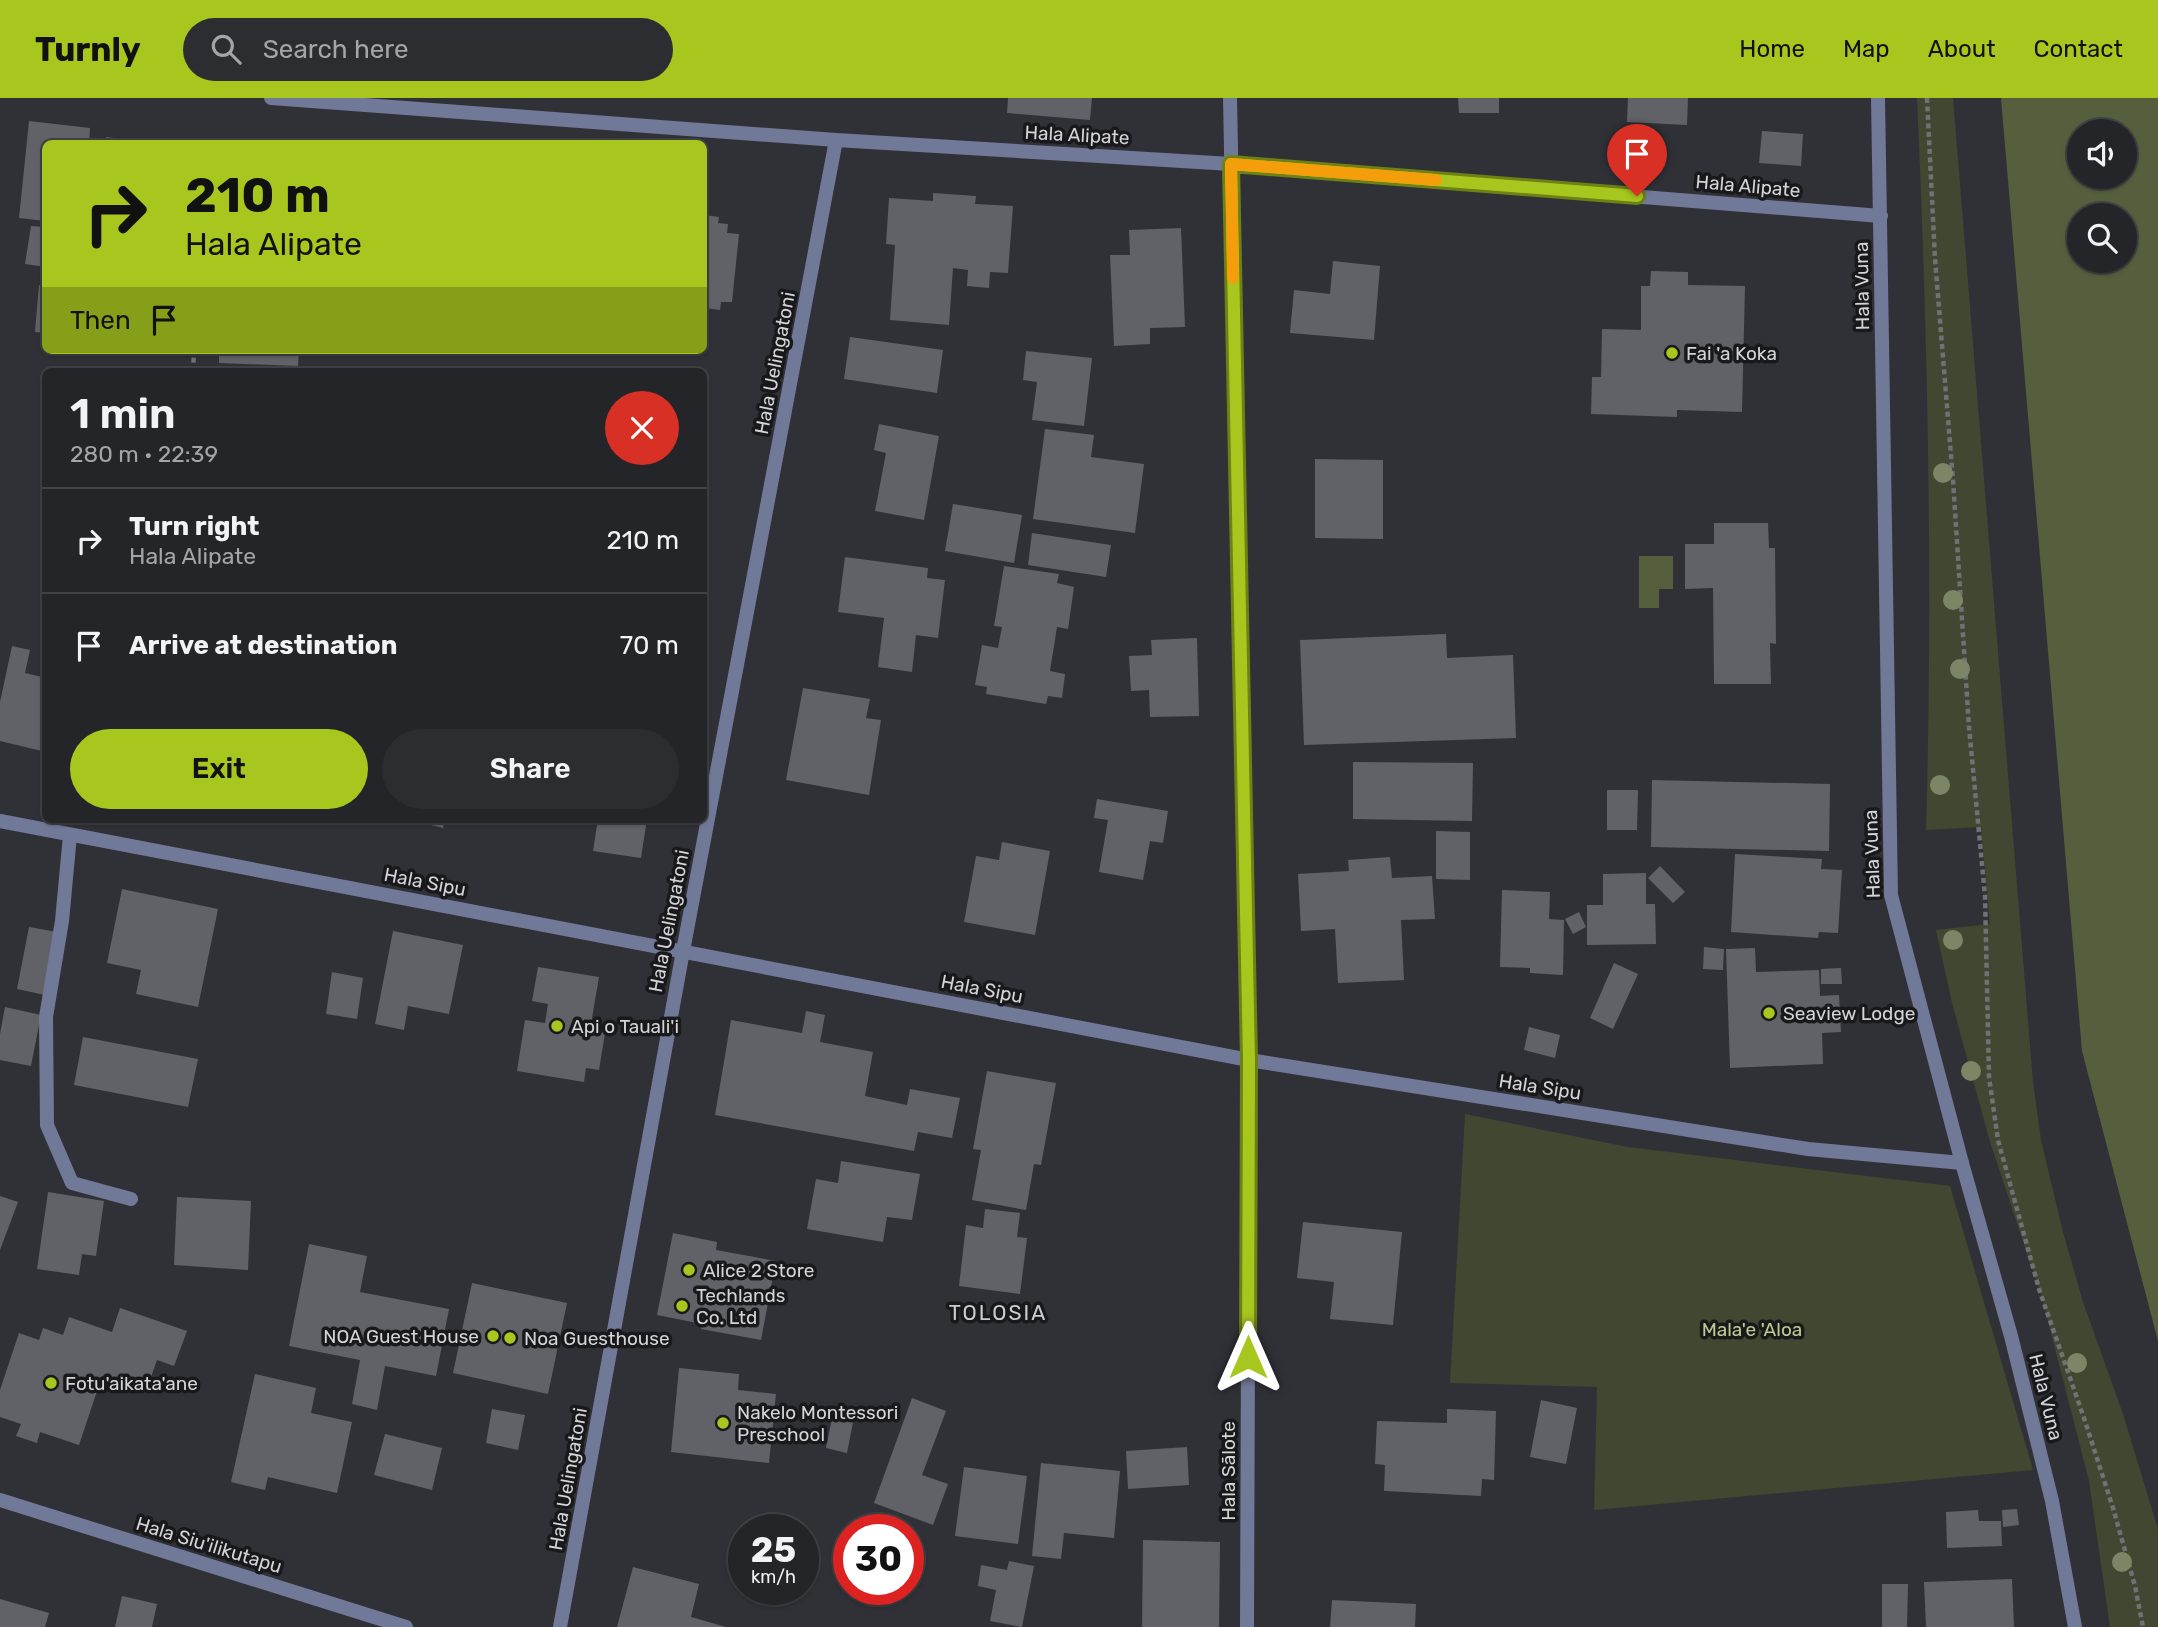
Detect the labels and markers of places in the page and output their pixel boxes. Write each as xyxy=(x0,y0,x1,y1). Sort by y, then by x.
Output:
pin xyxy=(1607,124,1667,196)
place label: Fai 'a Koka xyxy=(1686,342,1777,365)
marker: Fai 'a Koka xyxy=(1664,345,1680,361)
place label: Seaview Lodge xyxy=(1783,1002,1915,1025)
marker: Seaview Lodge xyxy=(1761,1005,1777,1021)
place label: Api o Tauali'i xyxy=(571,1015,679,1038)
marker: Api o Tauali'i xyxy=(549,1018,565,1034)
place label: Alice 2 Store xyxy=(703,1259,814,1282)
marker: Alice 2 Store xyxy=(681,1262,697,1278)
place label: Techlands Co. Ltd xyxy=(696,1284,786,1329)
marker: Techlands Co. Ltd xyxy=(674,1298,690,1314)
place label: NOA Guest House xyxy=(323,1325,479,1348)
place label: Noa Guesthouse xyxy=(524,1327,670,1350)
marker: NOA Guest House xyxy=(485,1328,501,1344)
marker: Noa Guesthouse xyxy=(502,1330,518,1346)
place label: Fotu'aikata'ane xyxy=(65,1372,198,1395)
marker: Fotu'aikata'ane xyxy=(43,1375,59,1391)
place label: Nakelo Montessori Preschool xyxy=(737,1401,898,1446)
marker: Nakelo Montessori Preschool xyxy=(715,1415,731,1431)

